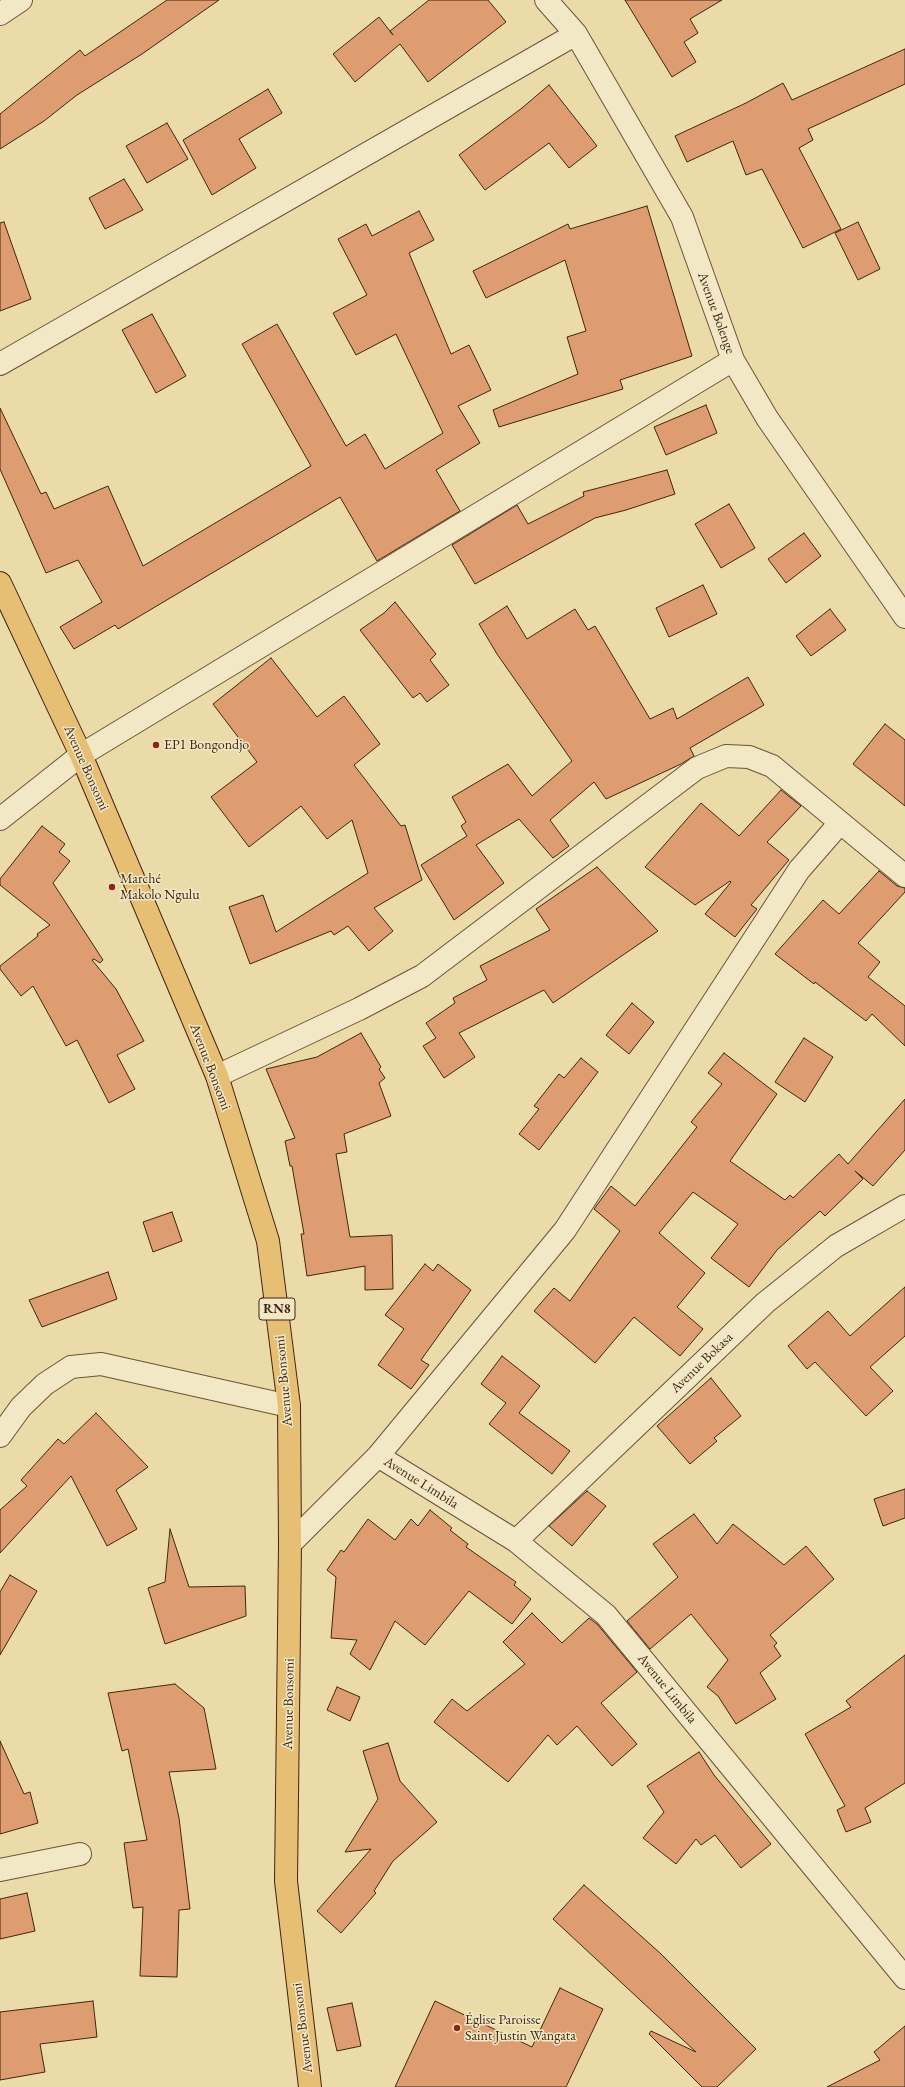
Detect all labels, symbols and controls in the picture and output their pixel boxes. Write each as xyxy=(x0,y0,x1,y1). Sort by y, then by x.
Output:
street label: Avenue Bolenge xyxy=(693,270,739,356)
street label: Avenue Bonsomi xyxy=(60,723,112,813)
place label: EP1 Bongondjo xyxy=(164,737,249,753)
marker: EP1 Bongondjo xyxy=(151,740,161,750)
place label: Marché Makolo Ngulu xyxy=(120,871,200,904)
marker: Marché Makolo Ngulu xyxy=(107,882,117,892)
street label: Avenue Bonsomi xyxy=(186,1021,234,1113)
road number: RN8 xyxy=(259,1298,295,1320)
street label: Avenue Bokasa xyxy=(667,1329,737,1397)
street label: Avenue Bonsomi xyxy=(272,1335,296,1427)
street label: Avenue Limbila xyxy=(380,1453,462,1513)
street label: Avenue Limbila xyxy=(634,1651,700,1727)
street label: Avenue Bonsomi xyxy=(280,1658,298,1750)
street label: Avenue Bonsomi xyxy=(289,1982,317,2074)
place label: Église Paroisse Saint Justin Wangata xyxy=(465,2012,576,2044)
marker: Église Paroisse Saint Justin Wangata xyxy=(452,2023,462,2033)

